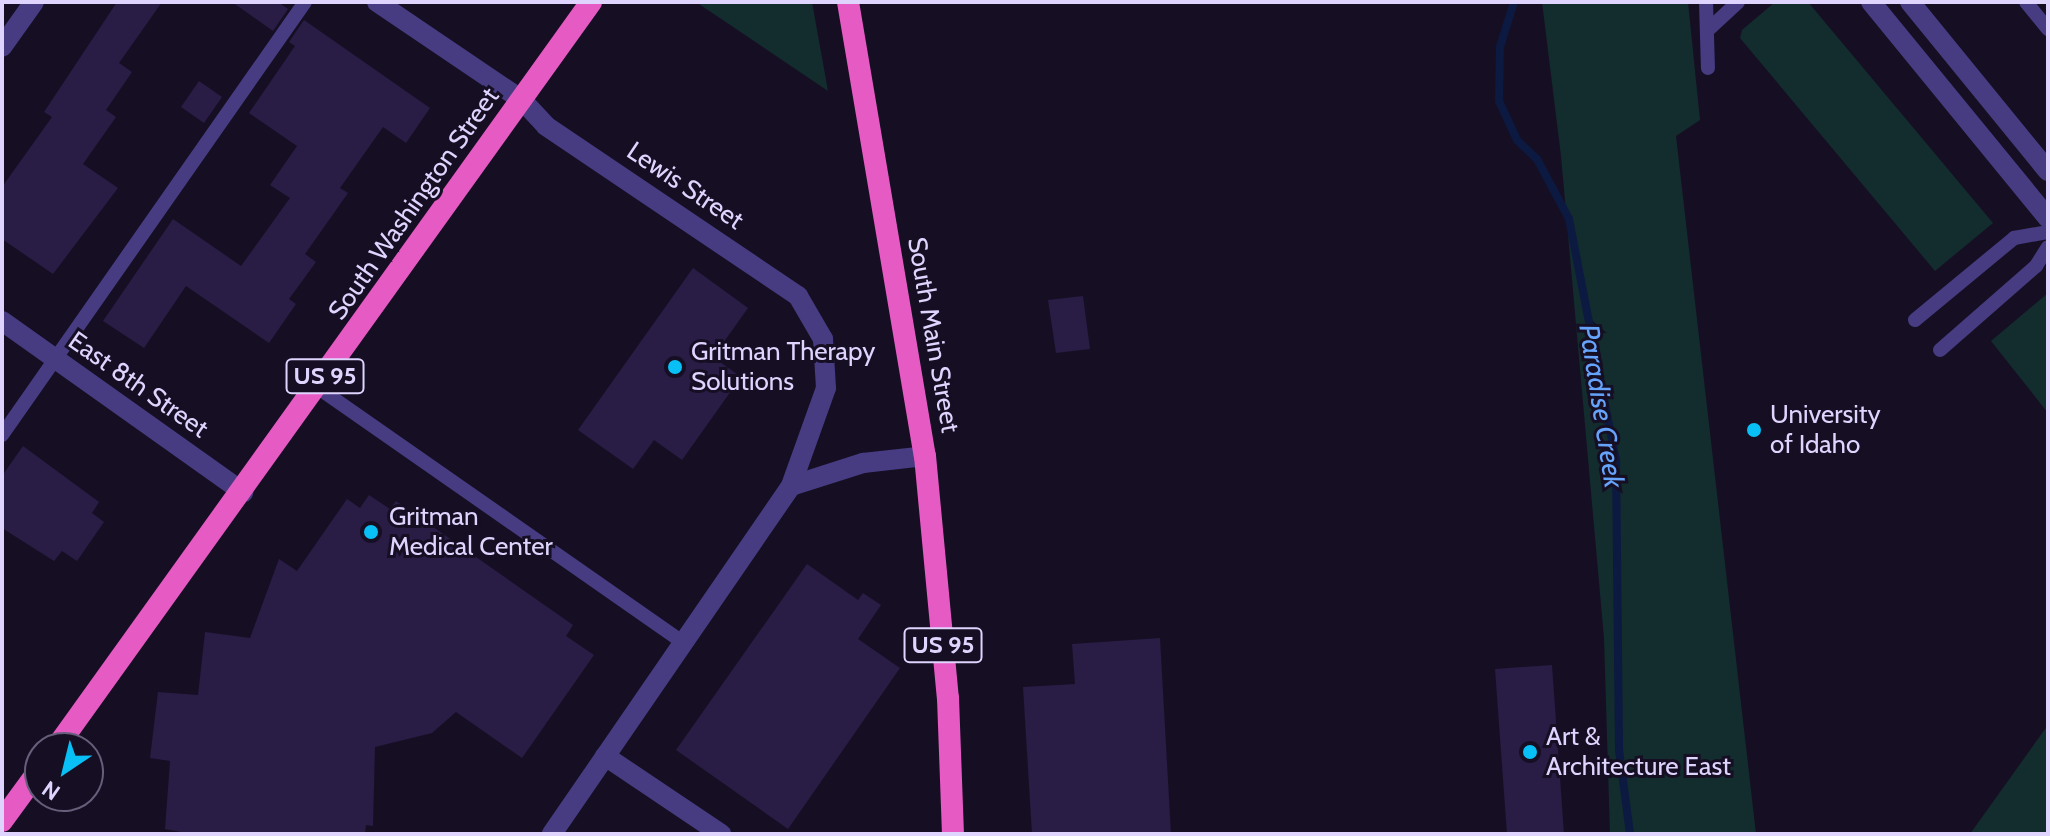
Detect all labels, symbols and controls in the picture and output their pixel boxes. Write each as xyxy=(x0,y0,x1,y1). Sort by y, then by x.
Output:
street label: South Washington Street xyxy=(322,82,506,326)
street label: Lewis Street xyxy=(621,136,749,236)
street label: South Main Street xyxy=(900,235,966,435)
water label: Paradise Creek xyxy=(1572,322,1632,490)
street label: East 8th Street xyxy=(62,325,214,445)
place label: Gritman Therapy Solutions xyxy=(691,336,875,398)
road number: US 95 xyxy=(285,356,365,396)
marker: Gritman Therapy Solutions xyxy=(666,358,684,376)
place label: University of Idaho xyxy=(1770,399,1881,460)
marker: University of Idaho xyxy=(1745,421,1763,439)
place label: Gritman Medical Center xyxy=(389,501,553,562)
marker: Gritman Medical Center xyxy=(360,521,382,543)
road number: US 95 xyxy=(903,625,983,665)
place label: Art & Architecture East xyxy=(1546,721,1731,782)
north arrow xyxy=(24,732,104,812)
marker: Art & Architecture East xyxy=(1521,743,1539,761)
text: N xyxy=(37,775,65,806)

